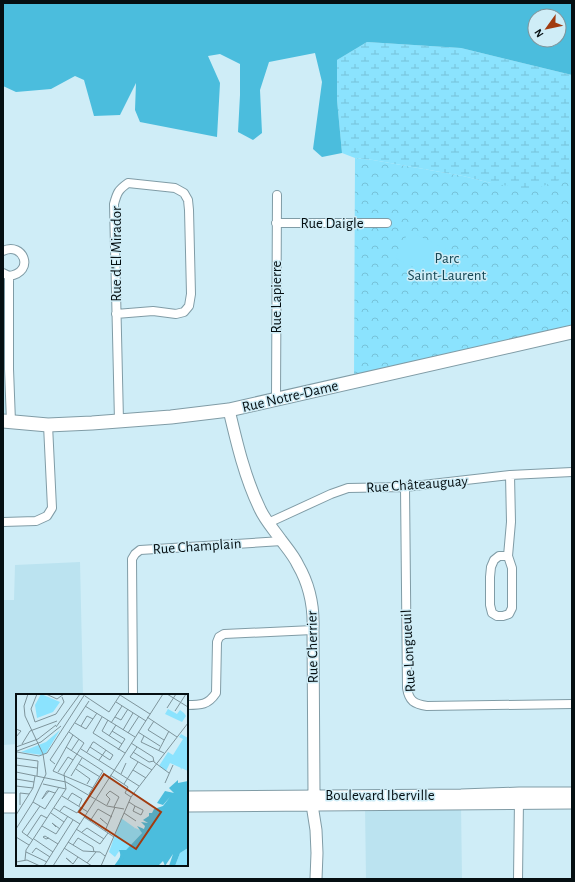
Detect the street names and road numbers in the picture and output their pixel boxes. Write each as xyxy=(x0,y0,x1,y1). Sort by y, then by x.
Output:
street label: Rue d'El Mirador xyxy=(109,206,124,302)
street label: Rue Daigle xyxy=(300,216,364,231)
street label: Rue Lapierre xyxy=(269,260,284,334)
street label: Rue Notre-Dame xyxy=(240,378,340,415)
street label: Rue Châteauguay xyxy=(366,473,469,496)
street label: Rue Champlain xyxy=(152,536,242,557)
street label: Rue Longueuil xyxy=(399,609,418,693)
street label: Rue Cherrier xyxy=(304,610,321,683)
street label: Boulevard Iberville xyxy=(325,788,435,803)

